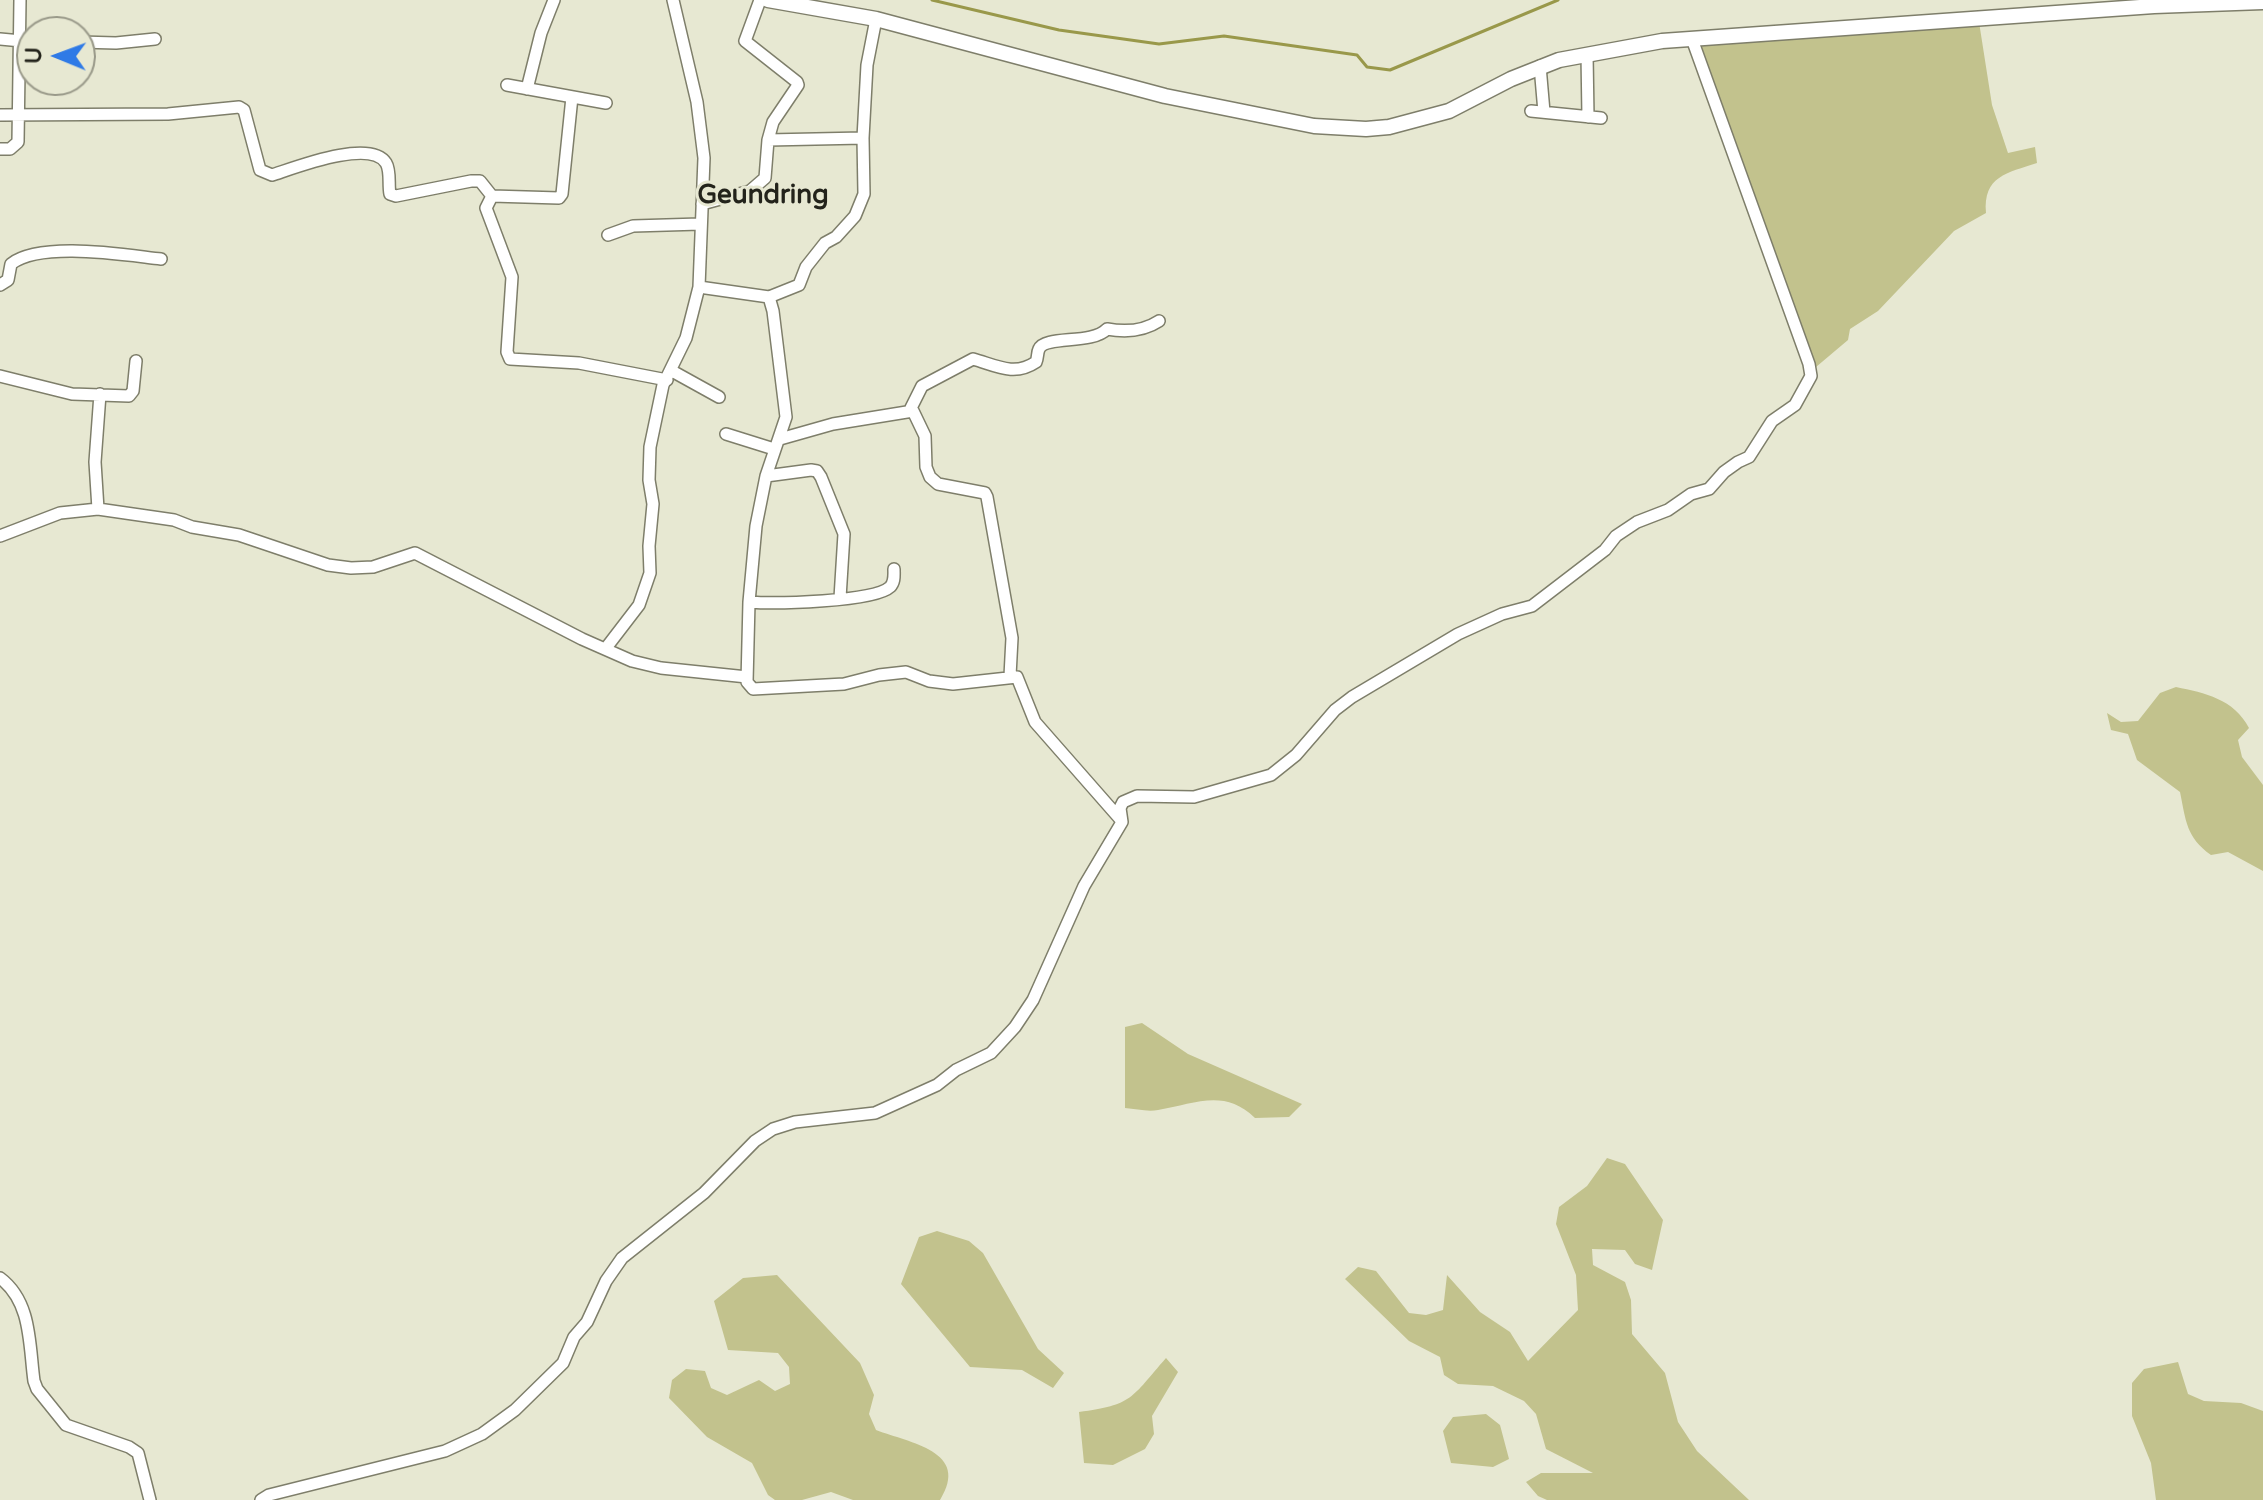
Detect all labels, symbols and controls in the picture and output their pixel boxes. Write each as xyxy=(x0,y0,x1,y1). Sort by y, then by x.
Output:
north arrow xyxy=(16,16,96,96)
text: U xyxy=(21,47,47,64)
district label: Geundring xyxy=(697,180,829,212)

